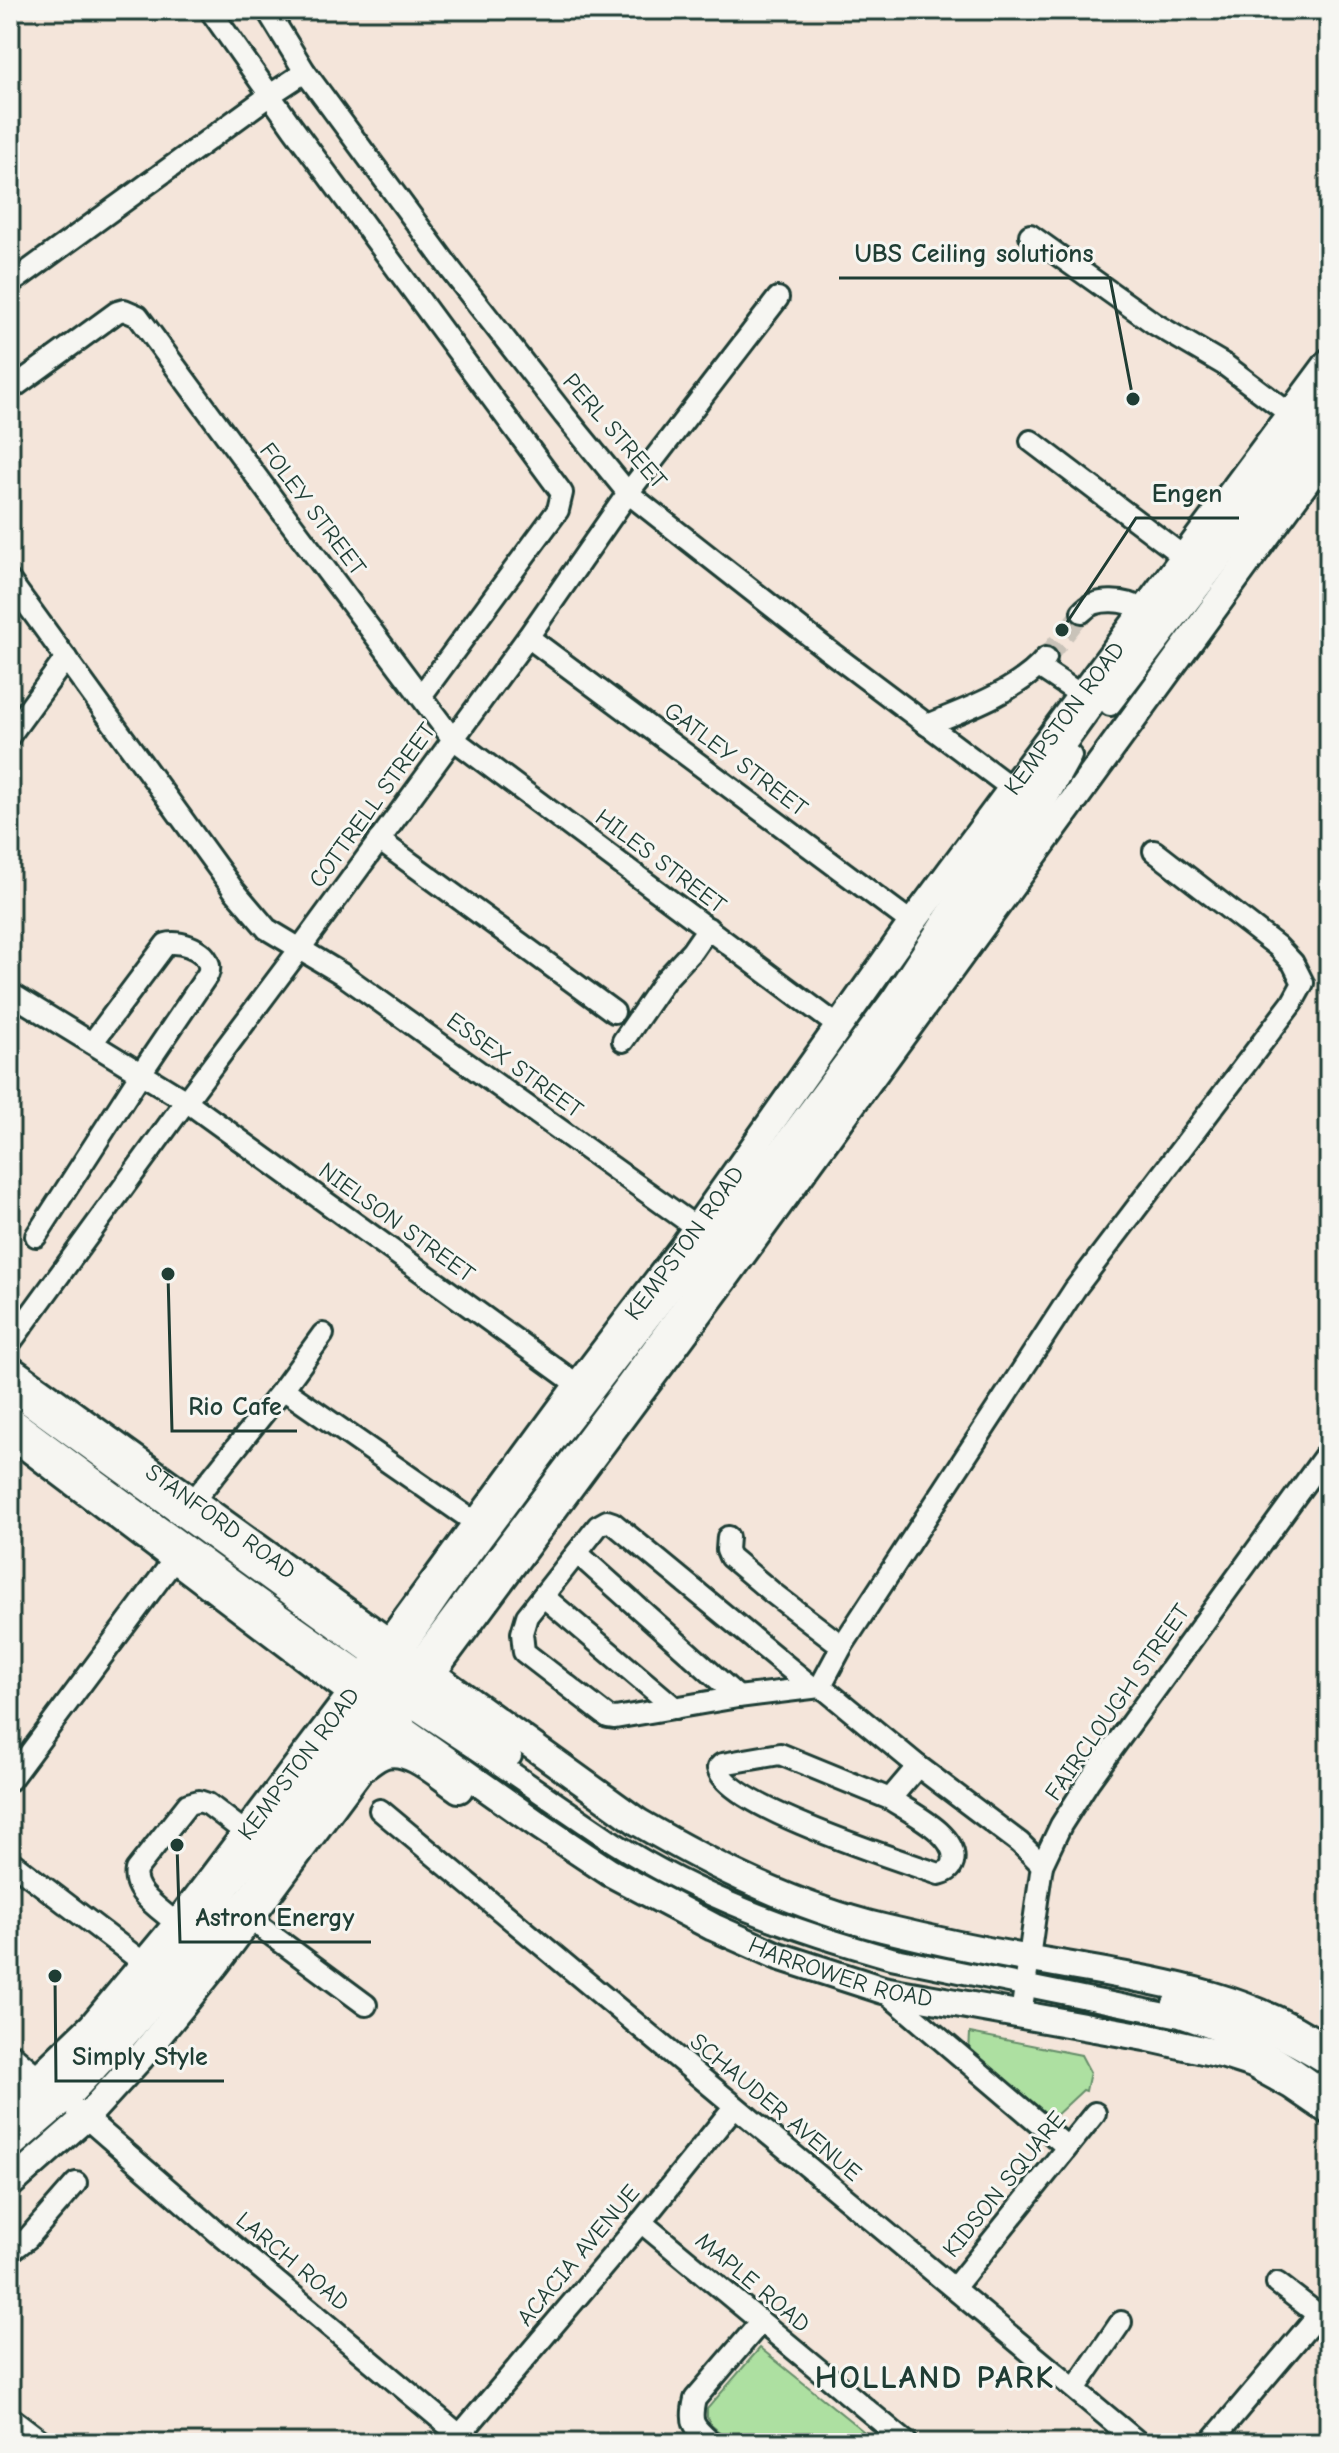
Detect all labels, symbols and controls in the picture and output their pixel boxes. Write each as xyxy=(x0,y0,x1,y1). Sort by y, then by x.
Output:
callout: UBS Ceiling solutions xyxy=(839,228,1110,278)
text: UBS Ceiling solutions xyxy=(854,239,1094,269)
street label: PERL STREET xyxy=(557,368,673,495)
street label: FOLEY STREET xyxy=(254,437,372,581)
callout: Engen xyxy=(1136,468,1239,518)
text: Engen xyxy=(1152,479,1222,509)
street label: KEMPSTON ROAD xyxy=(998,636,1130,800)
street label: GATLEY STREET xyxy=(659,696,814,822)
street label: COTTRELL STREET xyxy=(303,717,441,893)
street label: HILES STREET xyxy=(590,803,732,919)
street label: ESSEX STREET xyxy=(441,1006,589,1124)
street label: NIELSON STREET xyxy=(314,1156,481,1288)
street label: KEMPSTON ROAD xyxy=(619,1160,750,1325)
callout: Rio Cafe xyxy=(172,1381,297,1431)
text: Rio Cafe xyxy=(188,1392,282,1422)
street label: STANFORD ROAD xyxy=(140,1458,301,1585)
street label: FAIRCLOUGH STREET xyxy=(1039,1598,1196,1806)
street label: KEMPSTON ROAD xyxy=(232,1682,365,1845)
callout: Astron Energy xyxy=(180,1892,371,1942)
text: Astron Energy xyxy=(195,1903,355,1933)
street label: HARROWER ROAD xyxy=(744,1931,935,2013)
street label: SCHAUDER AVENUE xyxy=(685,2027,867,2187)
callout: Simply Style xyxy=(56,2031,224,2081)
text: Simply Style xyxy=(72,2042,208,2072)
street label: KIDSON SQUARE xyxy=(937,2105,1071,2263)
street label: ACACIA AVENUE xyxy=(511,2179,645,2331)
street label: LARCH ROAD xyxy=(231,2206,355,2316)
street label: MAPLE ROAD xyxy=(690,2226,816,2338)
district label: HOLLAND PARK xyxy=(815,2359,1055,2396)

